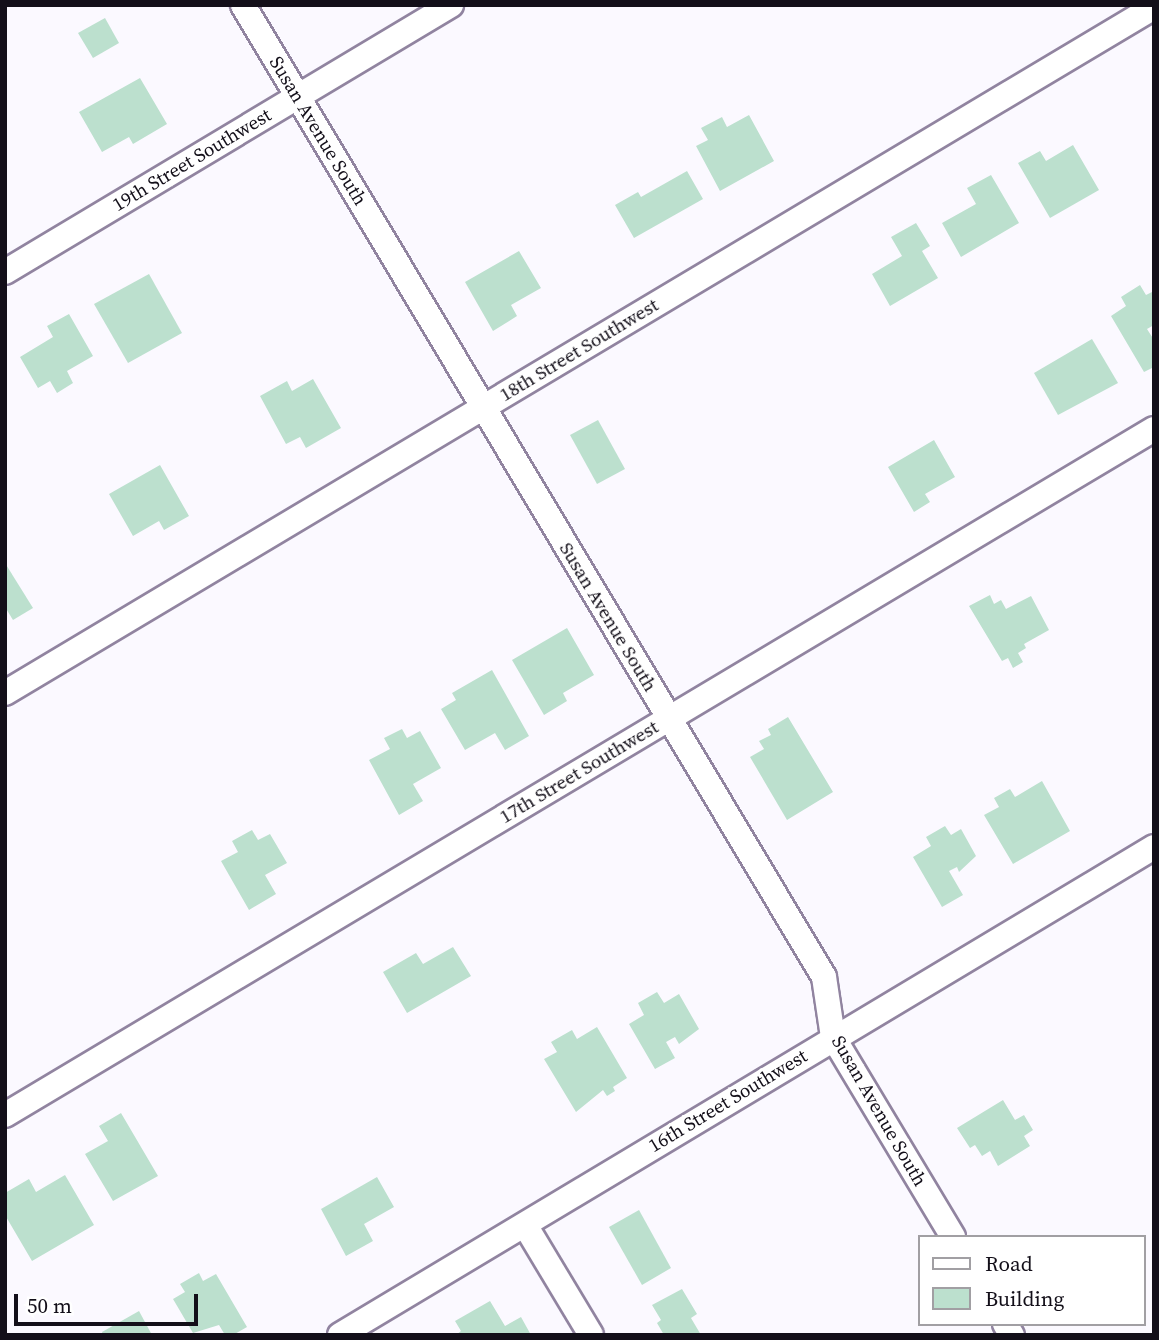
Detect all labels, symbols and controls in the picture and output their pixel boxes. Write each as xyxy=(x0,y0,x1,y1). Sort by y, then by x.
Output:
street label: Susan Avenue South xyxy=(264,52,372,210)
street label: 19th Street Southwest xyxy=(109,104,275,216)
street label: 18th Street Southwest xyxy=(496,294,662,406)
street label: Susan Avenue South xyxy=(554,538,662,696)
street label: 17th Street Southwest xyxy=(496,716,662,828)
street label: Susan Avenue South xyxy=(827,1032,931,1190)
street label: 16th Street Southwest xyxy=(645,1045,811,1157)
legend xyxy=(918,1235,1145,1326)
text: Road xyxy=(985,1249,1033,1278)
scale bar xyxy=(18,1280,201,1324)
text: Building xyxy=(985,1284,1064,1313)
text: 50 m xyxy=(27,1291,72,1320)

